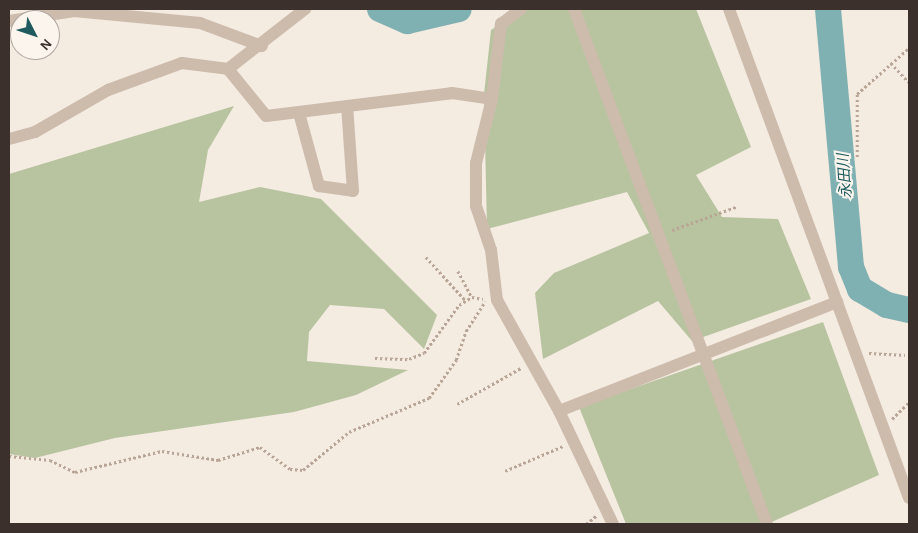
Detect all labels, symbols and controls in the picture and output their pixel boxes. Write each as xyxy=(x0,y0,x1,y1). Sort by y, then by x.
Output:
north arrow xyxy=(10,10,60,60)
text: N xyxy=(37,36,54,52)
water label: 永田川 xyxy=(834,153,856,199)

